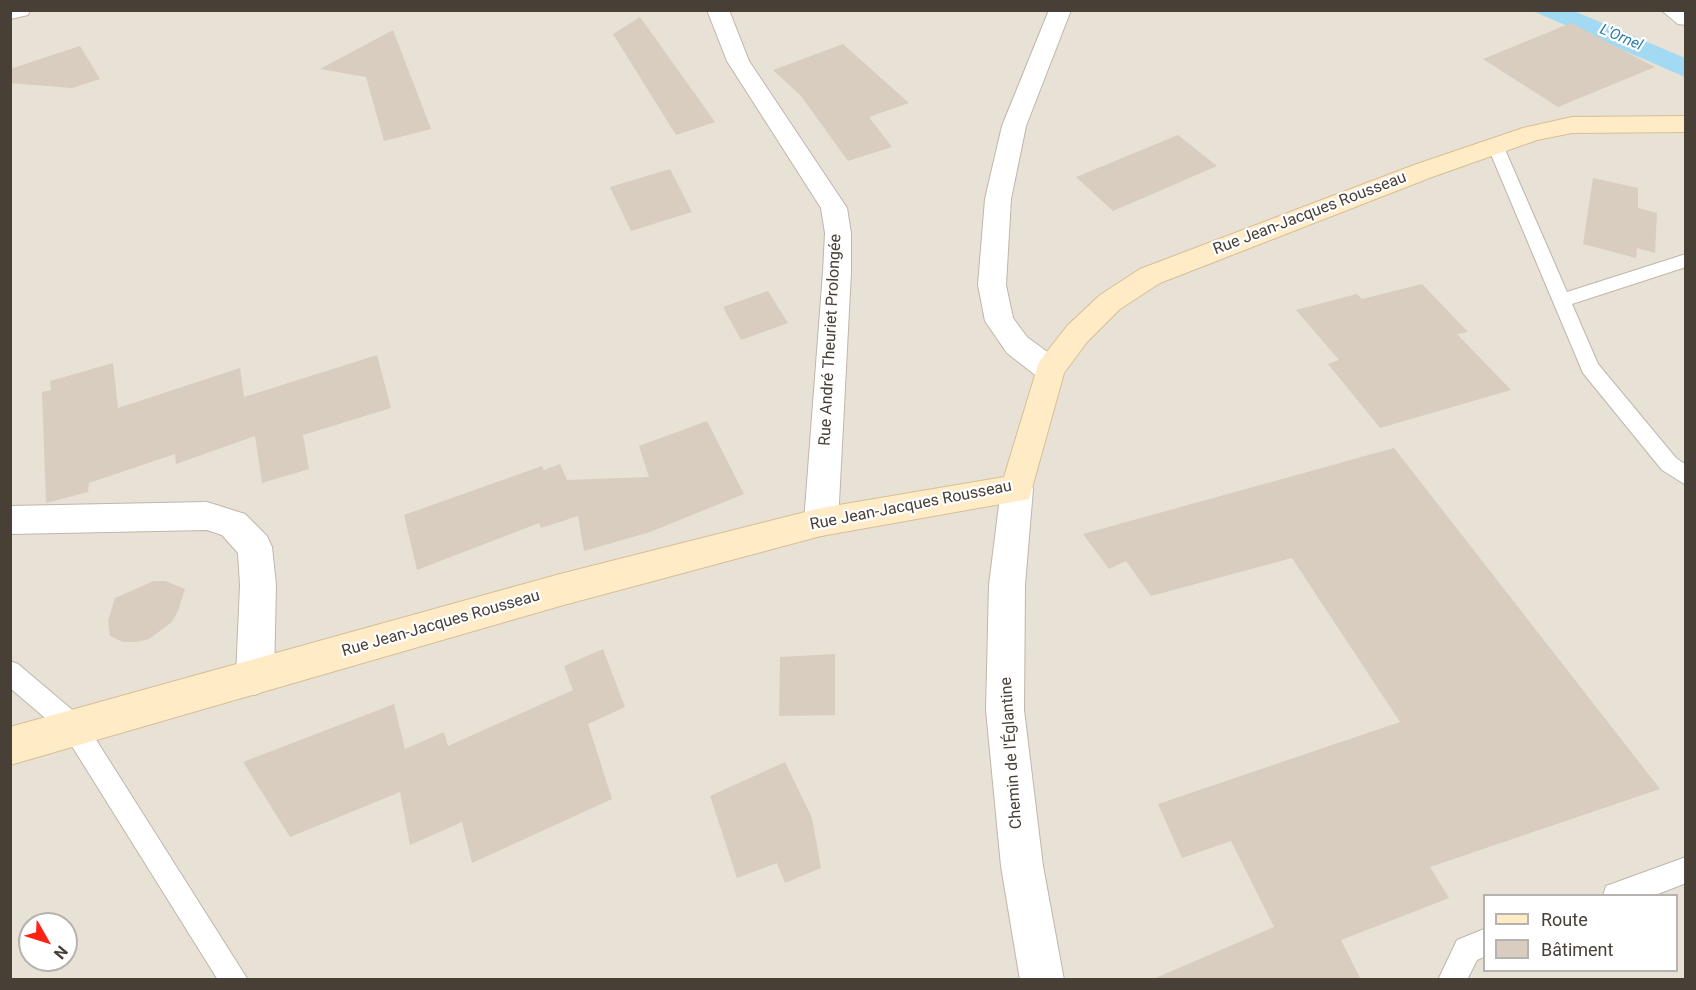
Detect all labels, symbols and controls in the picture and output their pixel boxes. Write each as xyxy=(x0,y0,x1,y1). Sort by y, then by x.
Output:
water label: L'Ornel xyxy=(1597,21,1645,55)
street label: Rue Jean-Jacques Rousseau xyxy=(1211,168,1409,260)
street label: Rue André Theuriet Prolongée xyxy=(816,234,846,446)
street label: Rue Jean-Jacques Rousseau xyxy=(808,477,1014,535)
street label: Rue Jean-Jacques Rousseau xyxy=(340,586,542,662)
street label: Chemin de l'Églantine xyxy=(997,676,1027,830)
legend xyxy=(1483,894,1678,972)
text: Route xyxy=(1541,909,1588,930)
north arrow xyxy=(18,912,78,972)
text: Bâtiment xyxy=(1541,939,1613,960)
text: N xyxy=(50,942,72,963)

